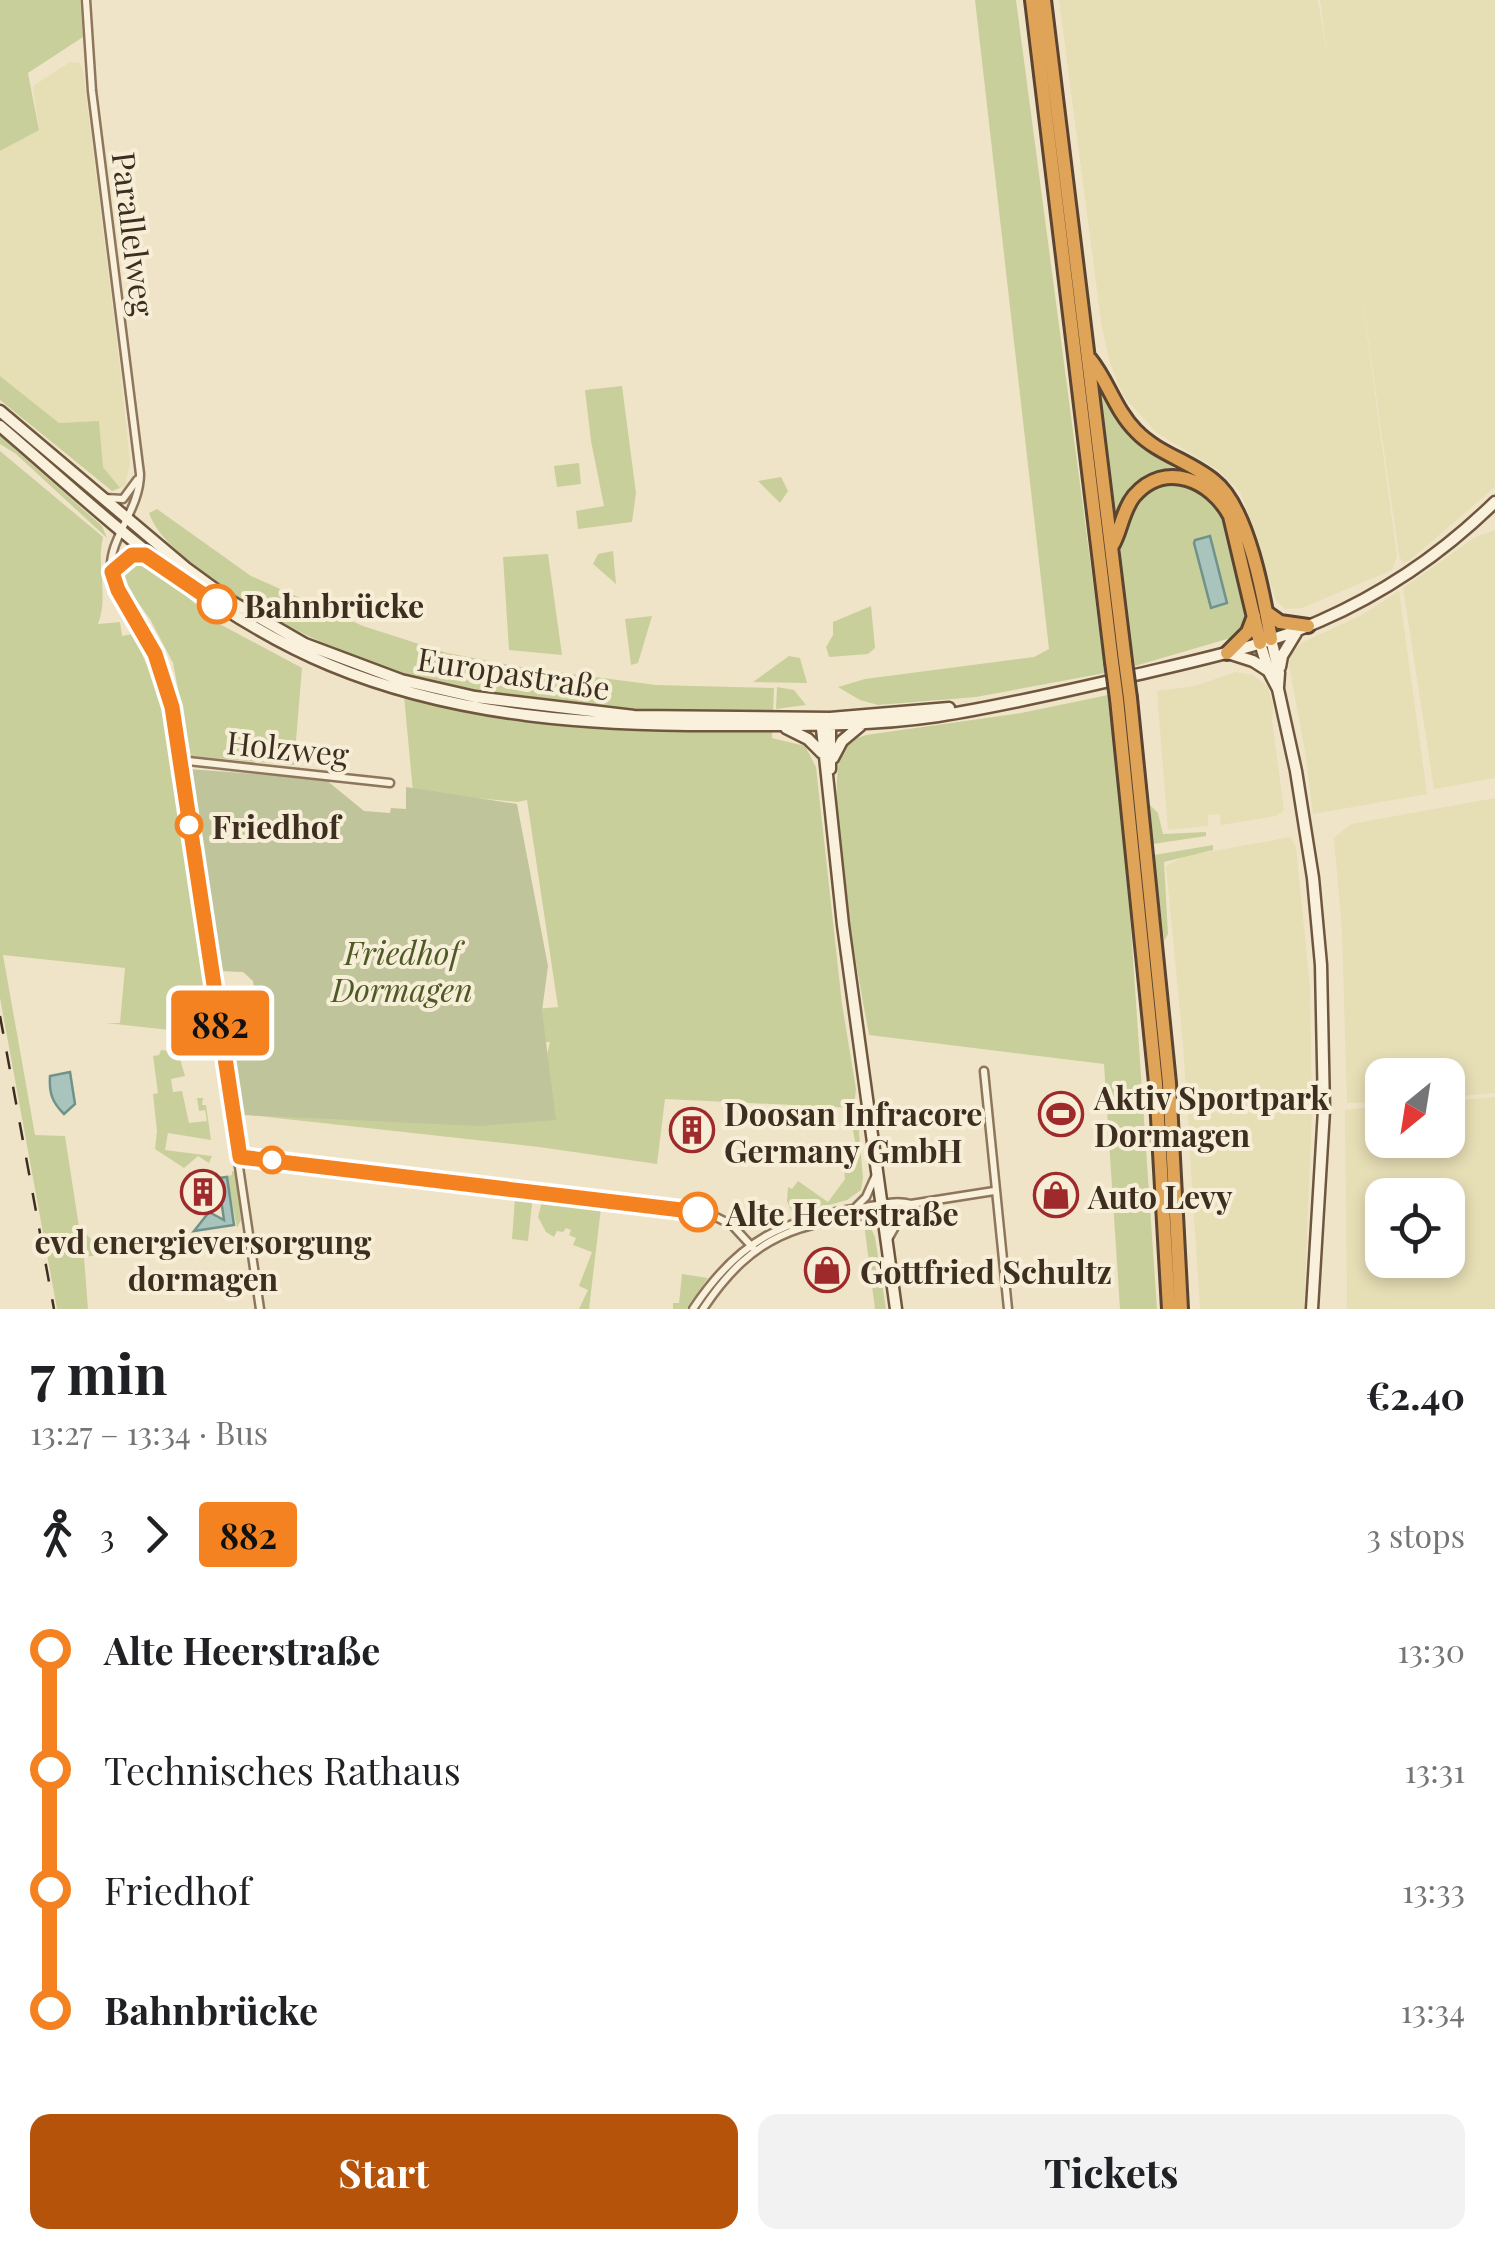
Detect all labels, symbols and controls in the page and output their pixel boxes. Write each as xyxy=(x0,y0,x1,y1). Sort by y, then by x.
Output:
street label: Parallelweg xyxy=(104,149,166,319)
place label: Bahnbrücke xyxy=(244,583,424,626)
marker: Bahnbrücke xyxy=(198,585,236,623)
street label: Europastraße xyxy=(415,636,613,708)
street label: Holzweg xyxy=(225,719,351,775)
place label: Friedhof xyxy=(212,804,343,847)
marker: Friedhof xyxy=(176,812,202,838)
park label: Friedhof Dormagen xyxy=(330,930,473,1010)
line badge: 882 xyxy=(162,990,278,1056)
text: 882 xyxy=(191,1000,249,1047)
north arrow xyxy=(1365,1058,1465,1158)
map controls xyxy=(1365,1058,1465,1278)
place label: Aktiv Sportpark Dormagen xyxy=(1093,1075,1329,1155)
place label: Doosan Infracore Germany GmbH xyxy=(724,1091,983,1171)
sports icon: Aktiv Sportpark Dormagen xyxy=(1038,1091,1084,1137)
building icon: Doosan Infracore Germany GmbH xyxy=(669,1107,715,1153)
unlabelled marker xyxy=(259,1147,285,1173)
building icon: evd energieversorgung dormagen xyxy=(180,1169,226,1215)
shop icon: Auto Levy xyxy=(1033,1172,1079,1218)
place label: Auto Levy xyxy=(1087,1174,1233,1217)
button: locate xyxy=(1365,1178,1465,1278)
place label: Alte Heerstraße xyxy=(725,1191,959,1234)
marker: Alte Heerstraße xyxy=(679,1193,717,1231)
place label: evd energieversorgung dormagen xyxy=(35,1219,372,1299)
shop icon: Gottfried Schultz xyxy=(804,1247,850,1293)
place label: Gottfried Schultz xyxy=(860,1249,1112,1292)
text: 7 min xyxy=(30,1335,168,1409)
text: €2.40 xyxy=(1366,1369,1465,1420)
text: 13:27 – 13:34 · Bus xyxy=(30,1410,268,1453)
icon: walk xyxy=(30,1507,85,1562)
icon: forward xyxy=(129,1507,184,1562)
text: 882 xyxy=(219,1511,277,1558)
text: 3 xyxy=(100,1513,114,1556)
text: 3 stops xyxy=(1367,1513,1465,1556)
text: Alte Heerstraße xyxy=(104,1624,380,1675)
text: 13:30 xyxy=(1397,1628,1465,1671)
text: Technisches Rathaus xyxy=(104,1744,461,1795)
text: 13:31 xyxy=(1404,1748,1465,1791)
text: Friedhof xyxy=(104,1864,251,1915)
text: 13:33 xyxy=(1402,1868,1465,1911)
text: Bahnbrücke xyxy=(104,1984,318,2035)
text: 13:34 xyxy=(1401,1988,1465,2031)
button: Start xyxy=(30,2114,738,2229)
button: Tickets xyxy=(758,2114,1465,2229)

